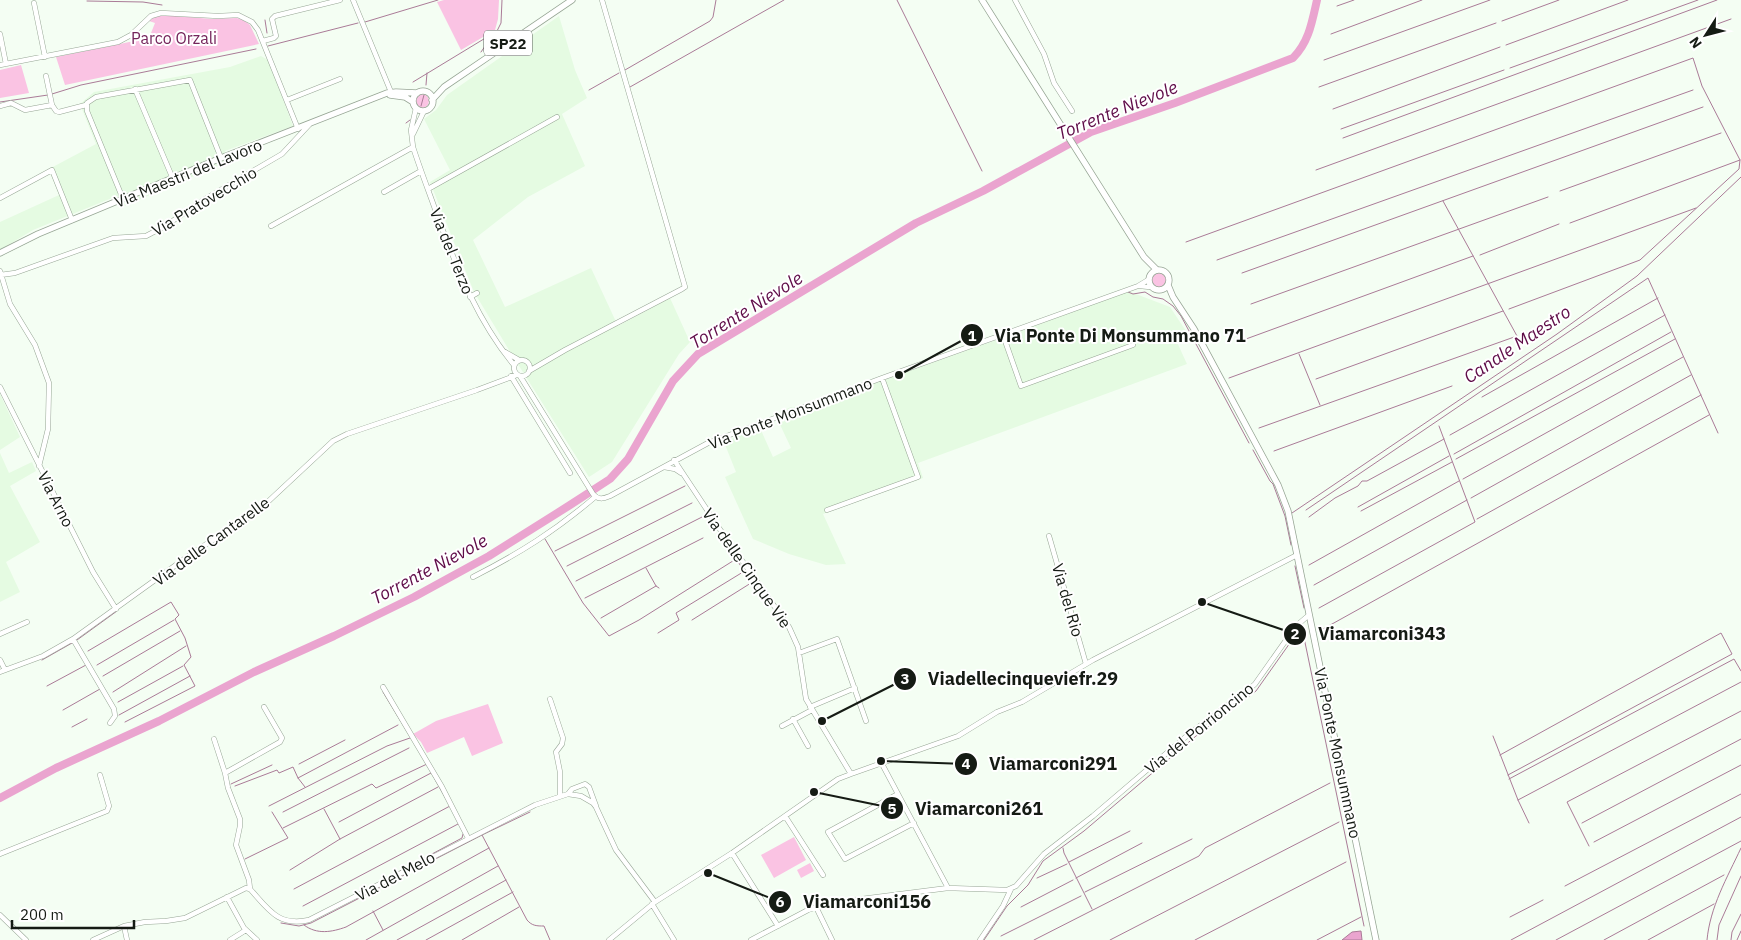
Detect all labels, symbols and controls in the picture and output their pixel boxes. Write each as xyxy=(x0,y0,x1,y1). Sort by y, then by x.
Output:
north arrow xyxy=(1681,10,1731,60)
park label: Parco Orzali xyxy=(131,28,217,48)
road number: SP22 xyxy=(484,30,532,56)
text: N xyxy=(1685,33,1706,52)
water label: Torrente Nievole xyxy=(1053,75,1181,145)
street label: Via Maestri del Lavoro xyxy=(111,134,265,212)
street label: Via Pratovecchio xyxy=(148,162,260,240)
street label: Via del Terzo xyxy=(426,205,478,297)
water label: Torrente Nievole xyxy=(685,266,807,354)
water label: Canale Maestro xyxy=(1459,300,1575,388)
callout: Via Ponte Di Monsummano 71 xyxy=(959,319,1256,352)
text: Via Ponte Di Monsummano 71 xyxy=(994,324,1246,347)
text: 1 xyxy=(967,326,977,345)
street label: Via Ponte Monsummano xyxy=(705,372,875,454)
street label: Via Arno xyxy=(33,468,79,530)
street label: Via delle Cantarelle xyxy=(149,492,273,590)
street label: Via delle Cinque Vie xyxy=(698,504,796,632)
water label: Torrente Nievole xyxy=(367,529,491,609)
street label: Via del Rio xyxy=(1048,561,1088,639)
callout: Viamarconi343 xyxy=(1283,618,1456,651)
text: Viamarconi343 xyxy=(1318,622,1446,645)
text: 2 xyxy=(1290,624,1300,643)
callout: Viadellecinqueviefr.29 xyxy=(893,662,1128,695)
street label: Via Ponte Monsummano xyxy=(1310,666,1366,840)
text: Viadellecinqueviefr.29 xyxy=(928,667,1118,690)
text: 3 xyxy=(900,669,910,688)
street label: Via del Porrioncino xyxy=(1140,678,1258,778)
callout: Viamarconi291 xyxy=(954,747,1127,780)
text: Viamarconi291 xyxy=(989,752,1117,775)
text: 4 xyxy=(961,754,971,773)
callout: Viamarconi261 xyxy=(880,792,1053,825)
text: Viamarconi261 xyxy=(915,797,1043,820)
text: 5 xyxy=(887,799,897,818)
street label: Via del Melo xyxy=(352,847,438,905)
callout: Viamarconi156 xyxy=(768,886,941,919)
text: Viamarconi156 xyxy=(803,890,931,913)
text: 6 xyxy=(775,892,785,911)
scale bar xyxy=(12,898,135,930)
text: 200 m xyxy=(20,905,64,924)

